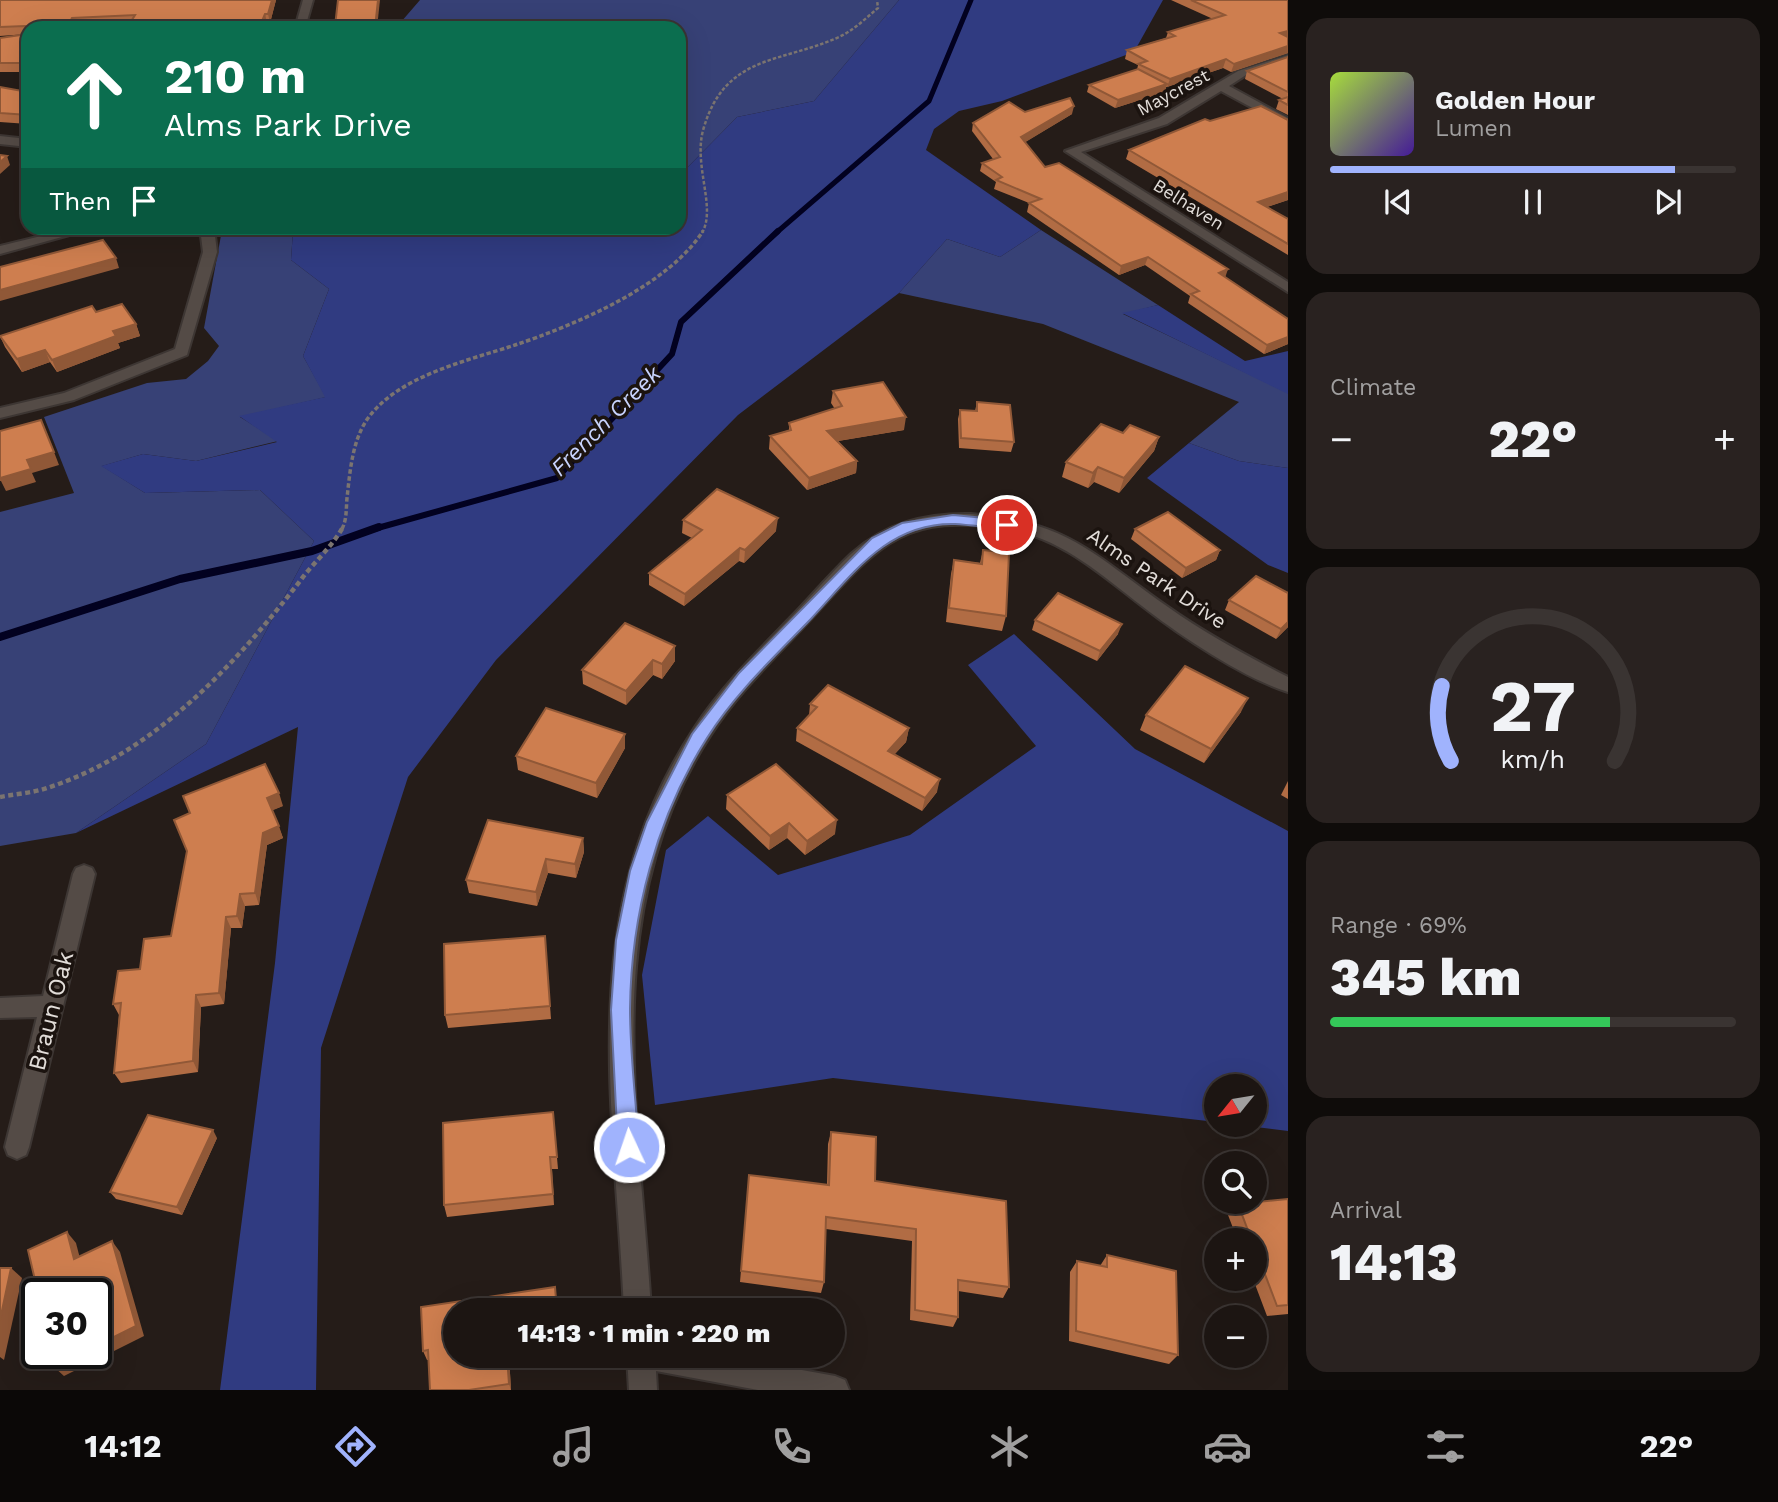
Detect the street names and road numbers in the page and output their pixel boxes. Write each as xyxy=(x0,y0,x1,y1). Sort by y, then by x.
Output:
street label: Maycrest xyxy=(1133,64,1213,120)
street label: Belhaven xyxy=(1150,174,1228,234)
street label: Alms Park Drive xyxy=(1083,522,1231,634)
street label: Braun Oak xyxy=(23,948,79,1073)

